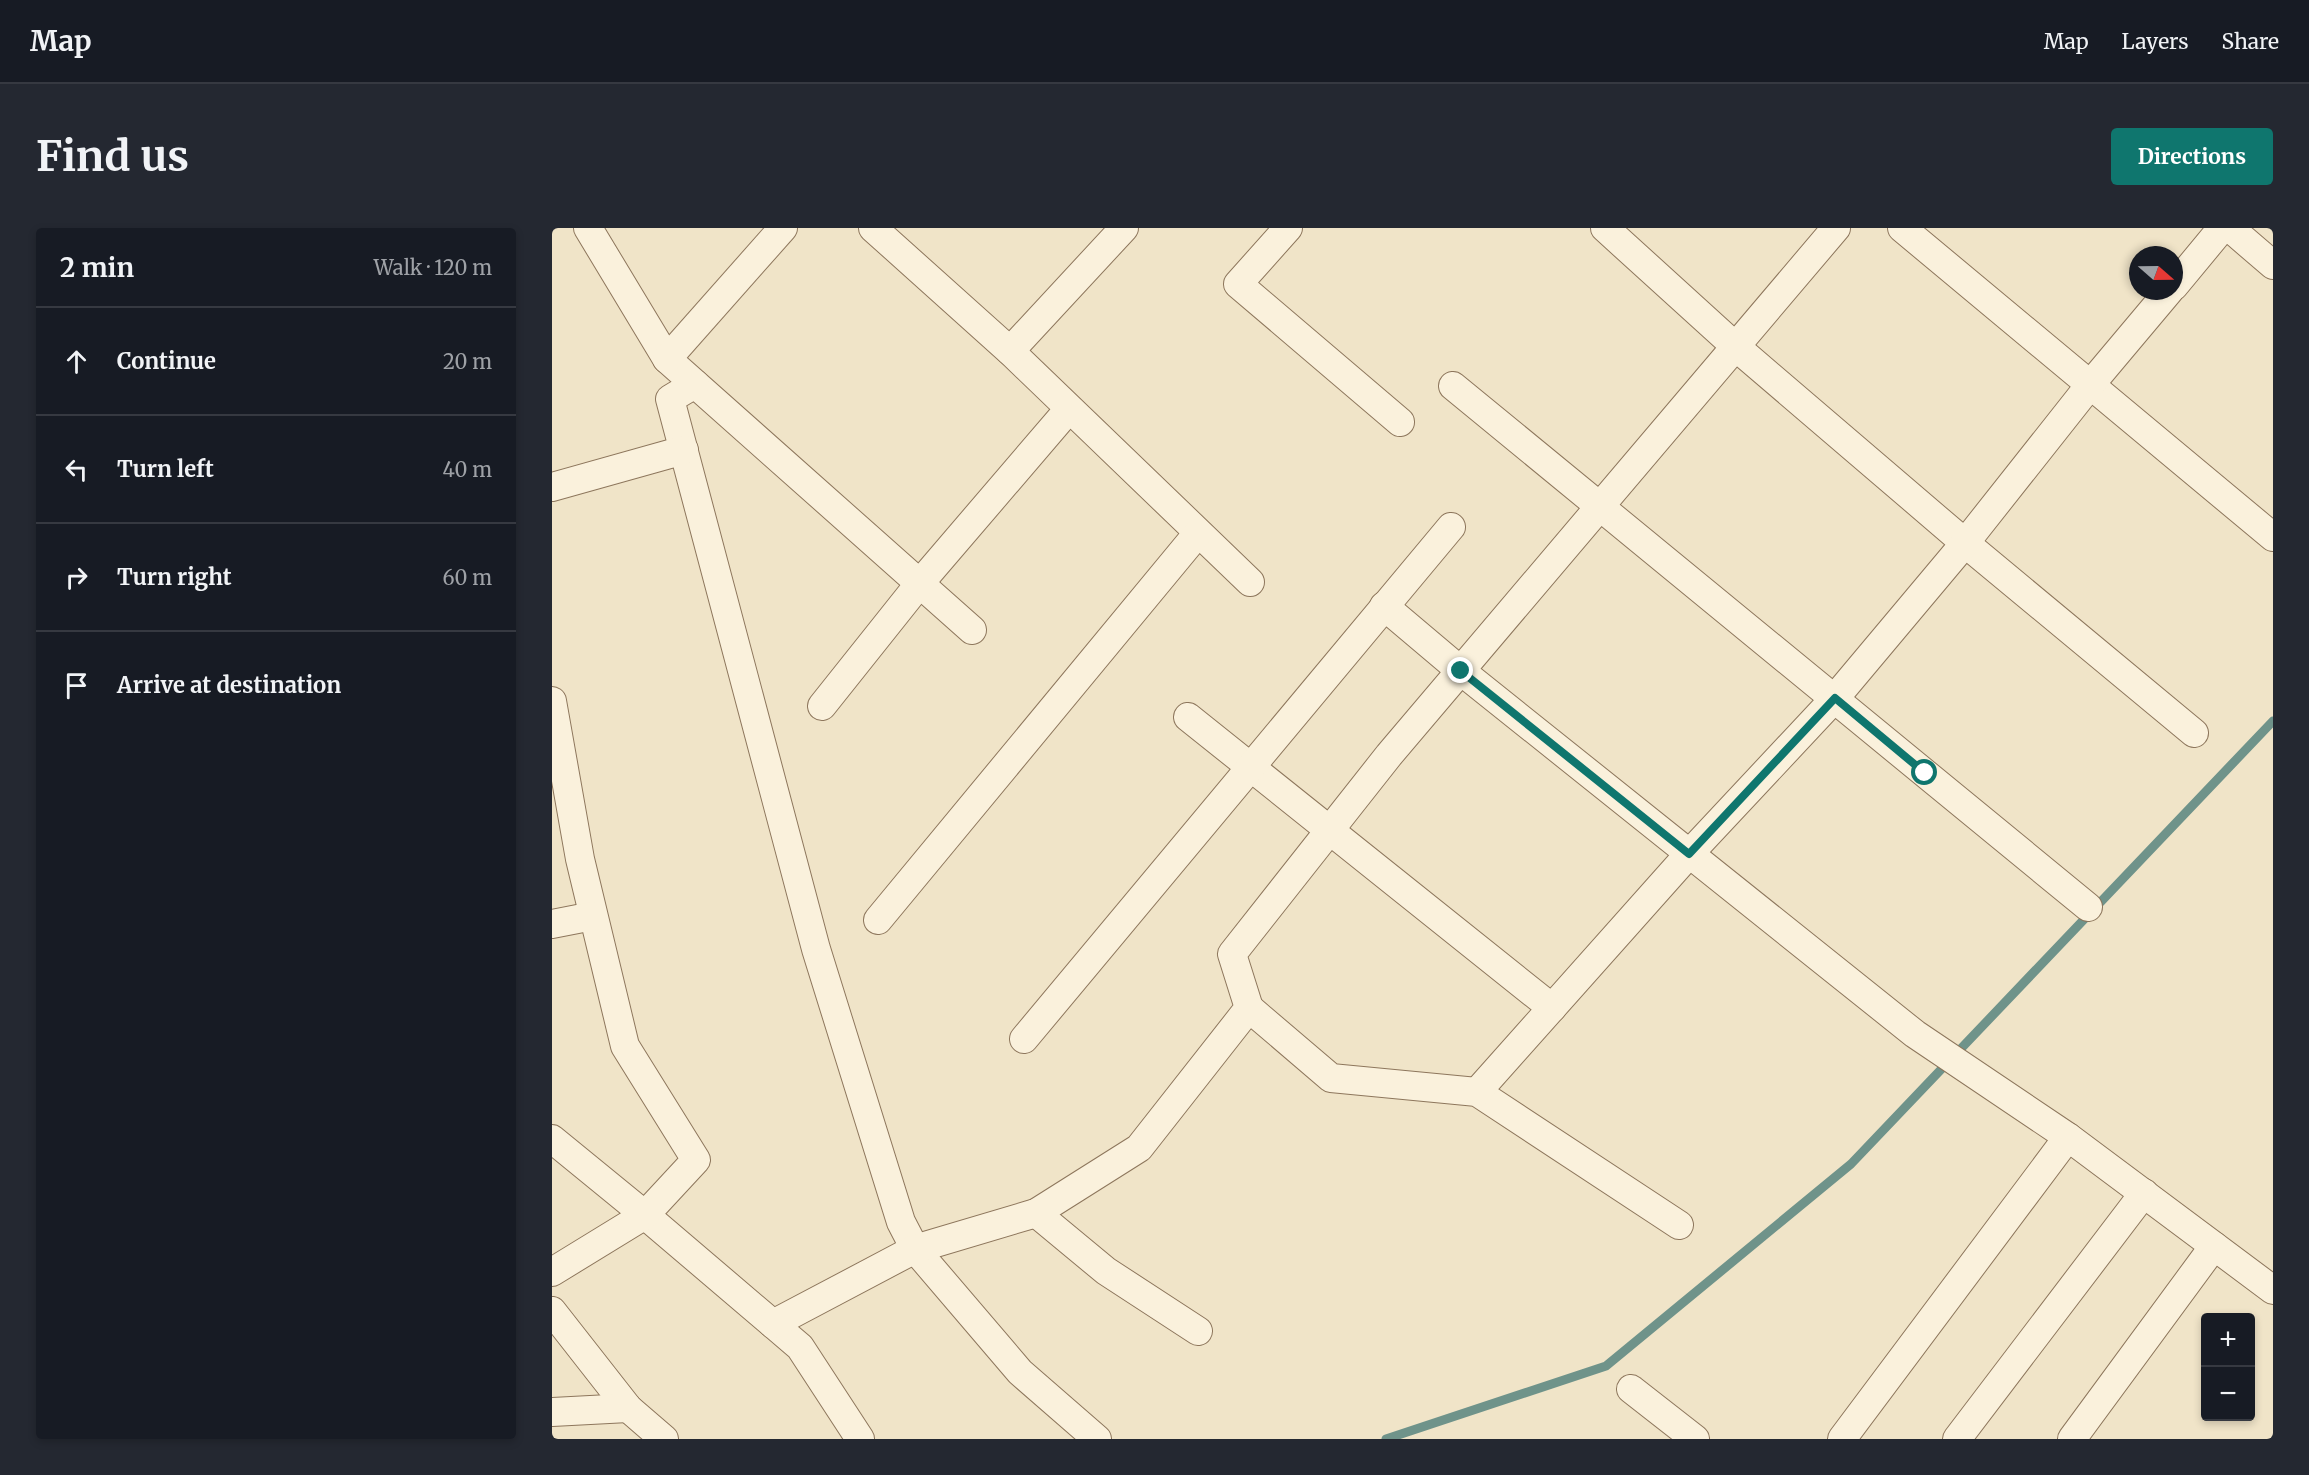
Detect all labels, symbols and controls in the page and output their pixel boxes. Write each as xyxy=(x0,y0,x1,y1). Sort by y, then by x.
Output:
text: Map xyxy=(30,23,92,59)
text: Map xyxy=(2044,28,2089,55)
text: Layers xyxy=(2122,28,2189,55)
text: Share xyxy=(2222,28,2279,55)
button: Directions xyxy=(2111,128,2273,185)
text: Find us xyxy=(36,130,189,182)
north arrow xyxy=(2129,246,2183,300)
text: 2 min xyxy=(60,251,134,284)
text: Walk · 120 m xyxy=(374,255,492,280)
icon: ahead xyxy=(60,345,93,378)
text: Continue xyxy=(117,347,216,375)
text: 20 m xyxy=(443,349,492,374)
icon: left xyxy=(60,453,93,486)
text: Turn left xyxy=(117,455,214,483)
text: 40 m xyxy=(442,457,492,482)
icon: right xyxy=(60,561,93,594)
text: Turn right xyxy=(117,563,231,591)
text: 60 m xyxy=(442,565,492,590)
route end xyxy=(1447,657,1473,683)
icon: arrive xyxy=(60,669,93,702)
text: Arrive at destination xyxy=(117,671,341,699)
route start xyxy=(1911,759,1937,785)
map controls xyxy=(2201,1313,2255,1421)
button: + xyxy=(2201,1313,2255,1367)
button: − xyxy=(2201,1367,2255,1421)

